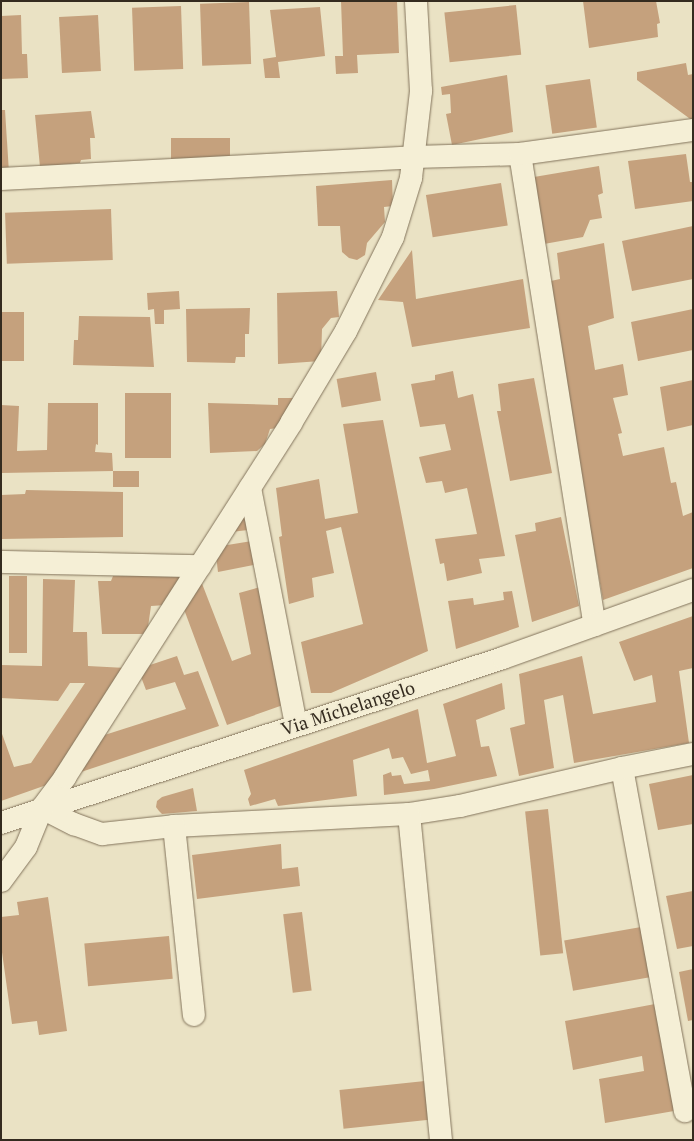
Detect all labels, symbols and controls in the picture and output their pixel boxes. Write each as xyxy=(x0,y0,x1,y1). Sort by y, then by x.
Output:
street label: Via Michelangelo xyxy=(278,676,418,740)

